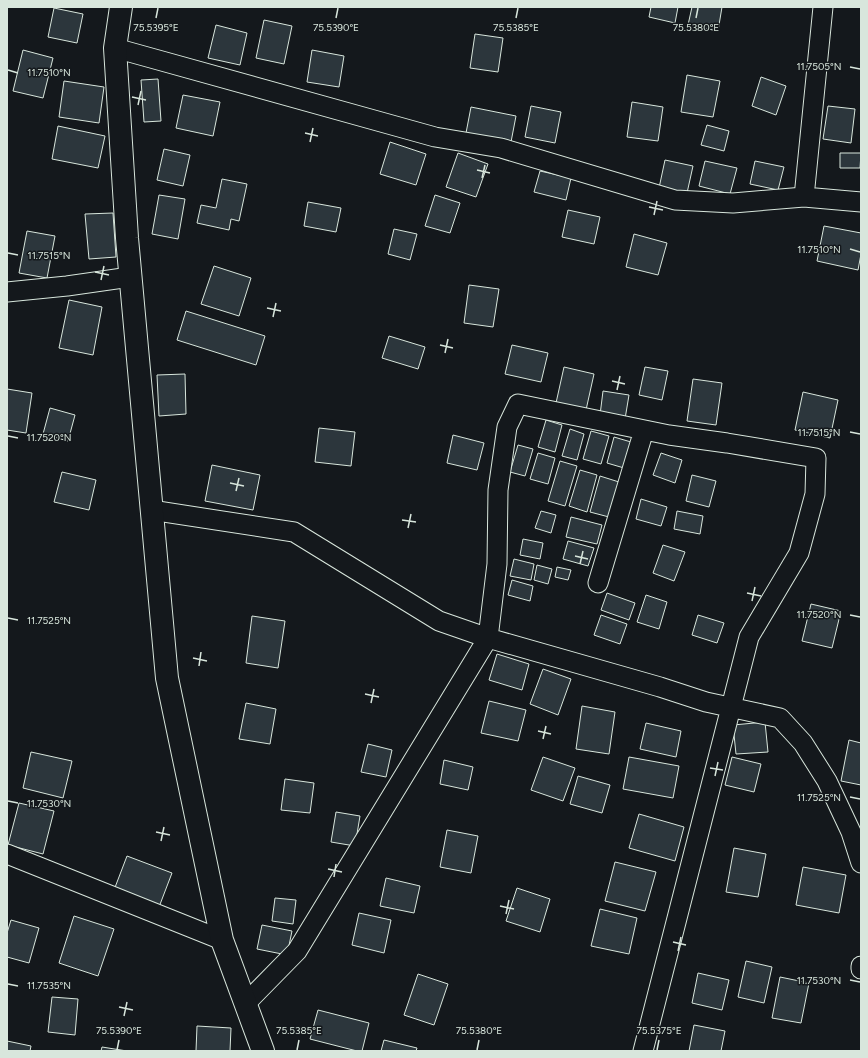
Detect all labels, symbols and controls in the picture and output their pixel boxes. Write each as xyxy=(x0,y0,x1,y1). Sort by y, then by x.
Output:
text: 75.5395°E xyxy=(133,21,179,34)
text: 75.5390°E xyxy=(313,21,359,34)
text: 75.5385°E xyxy=(493,21,539,34)
text: 75.5380°E xyxy=(673,21,719,34)
text: 11.7505°N xyxy=(796,60,842,73)
text: 11.7510°N xyxy=(27,66,71,79)
text: 11.7510°N xyxy=(797,243,841,256)
text: 11.7515°N xyxy=(28,249,70,262)
text: 11.7515°N xyxy=(798,426,840,439)
text: 11.7520°N xyxy=(27,431,71,444)
text: 11.7520°N xyxy=(797,608,841,621)
text: 11.7525°N xyxy=(27,614,71,627)
text: 11.7525°N xyxy=(797,791,841,804)
text: 11.7530°N xyxy=(27,797,71,810)
text: 11.7530°N xyxy=(797,974,841,987)
text: 11.7535°N xyxy=(27,979,71,992)
text: 75.5390°E xyxy=(96,1024,142,1037)
text: 75.5385°E xyxy=(276,1024,322,1037)
text: 75.5380°E xyxy=(456,1024,502,1037)
text: 75.5375°E xyxy=(636,1024,682,1037)

